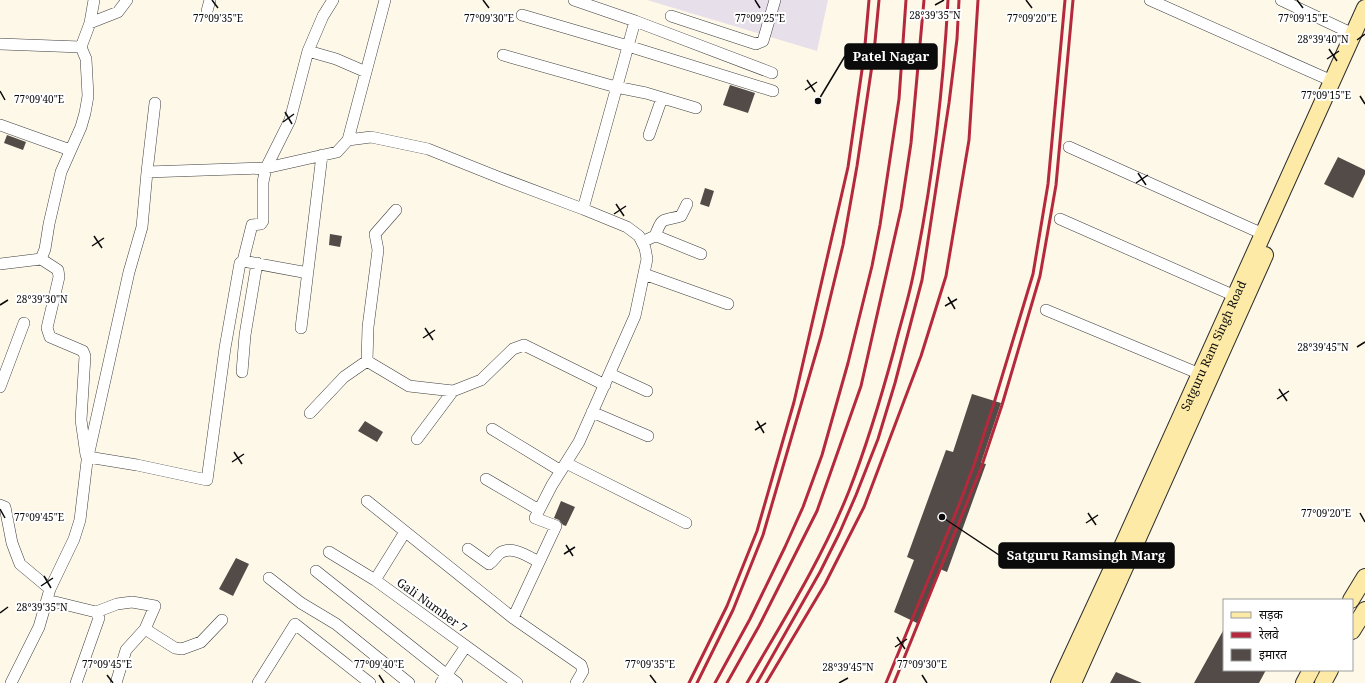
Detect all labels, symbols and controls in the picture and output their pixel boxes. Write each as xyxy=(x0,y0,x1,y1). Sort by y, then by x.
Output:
text: 28°39'35"N xyxy=(909,8,961,22)
text: 77°09'35"E xyxy=(193,11,243,25)
text: 77°09'30"E xyxy=(464,11,514,25)
text: 77°09'25"E xyxy=(735,11,785,25)
text: 77°09'20"E xyxy=(1007,11,1057,25)
text: 77°09'15"E xyxy=(1278,11,1328,25)
text: 28°39'40"N xyxy=(1297,32,1349,46)
callout: Patel Nagar xyxy=(845,44,937,69)
text: Patel Nagar xyxy=(853,47,930,65)
text: 77°09'15"E xyxy=(1301,88,1351,102)
text: 77°09'40"E xyxy=(14,92,64,106)
street label: Satguru Ram Singh Road xyxy=(1176,277,1250,413)
text: 28°39'30"N xyxy=(16,292,68,306)
text: 28°39'45"N xyxy=(1297,340,1349,354)
text: 77°09'20"E xyxy=(1301,506,1351,520)
text: 77°09'45"E xyxy=(14,510,64,524)
callout: Satguru Ramsingh Marg xyxy=(999,543,1174,568)
text: Satguru Ramsingh Marg xyxy=(1007,546,1166,564)
street label: Gali Number 7 xyxy=(393,574,471,637)
legend xyxy=(1223,599,1353,671)
text: 28°39'35"N xyxy=(16,600,68,614)
text: सड़क xyxy=(1259,606,1284,623)
text: रेलवे xyxy=(1259,626,1279,643)
text: इमारत xyxy=(1259,646,1288,663)
text: 77°09'45"E xyxy=(82,657,132,671)
text: 77°09'40"E xyxy=(354,657,404,671)
text: 77°09'35"E xyxy=(625,657,675,671)
text: 77°09'30"E xyxy=(897,657,947,671)
text: 28°39'45"N xyxy=(822,660,874,674)

